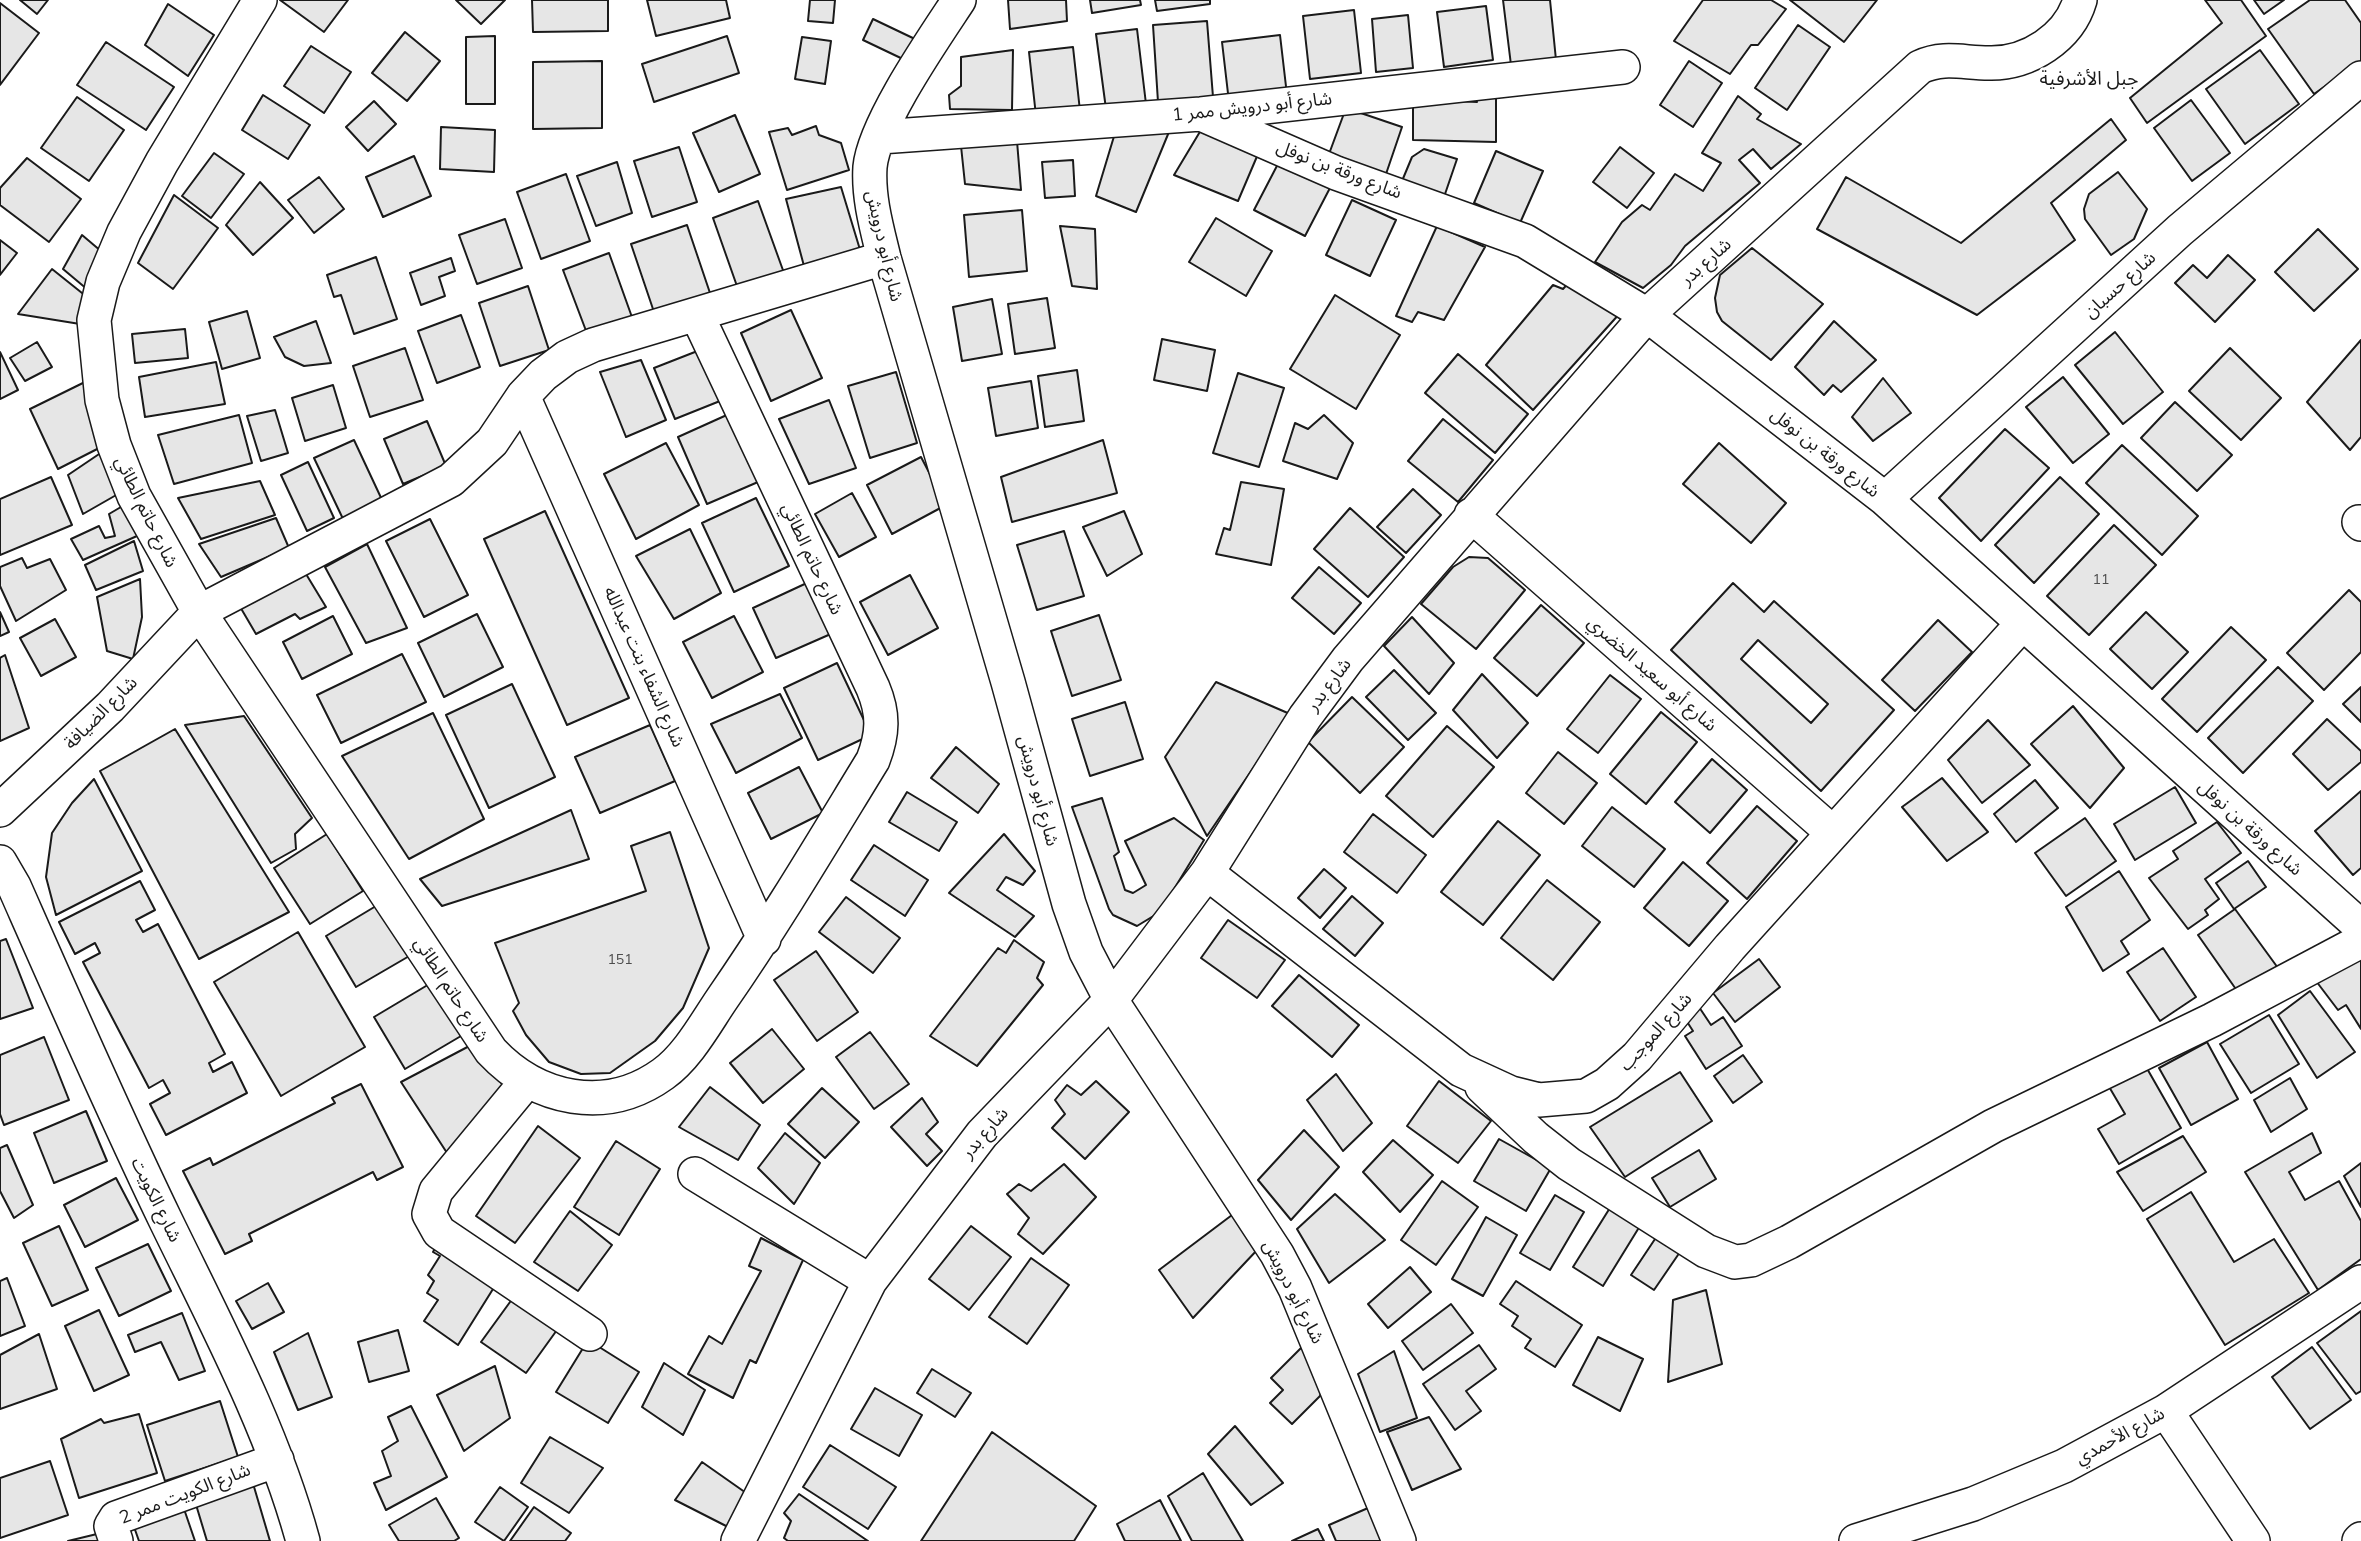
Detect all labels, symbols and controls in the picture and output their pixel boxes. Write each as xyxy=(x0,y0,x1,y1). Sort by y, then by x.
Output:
district label: جبل الأشرفية xyxy=(2040,68,2138,90)
street label: شارع أبو درويش ممر 1 xyxy=(1171,88,1333,126)
street label: شارع ورقة بن نوفل xyxy=(1273,136,1405,204)
street label: شارع أبو درويش xyxy=(861,188,907,304)
street label: شارع بدر xyxy=(1676,234,1736,290)
street label: شارع حسبان xyxy=(2080,247,2160,323)
street label: شارع ورقة بن نوفل xyxy=(1766,404,1884,502)
street label: شارع حاتم الطائي xyxy=(110,453,182,571)
street label: شارع حاتم الطائي xyxy=(777,500,847,618)
house number: 11 xyxy=(2093,572,2109,588)
street label: شارع الشفاء بنت عبدالله xyxy=(599,583,689,751)
street label: شارع أبو سعيد الخضري xyxy=(1583,612,1721,736)
street label: شارع بدر xyxy=(1302,654,1356,716)
street label: شارع الضيافة xyxy=(60,672,142,754)
street label: شارع أبو درويش xyxy=(1013,733,1063,849)
street label: شارع ورقة بن نوفل xyxy=(2194,776,2306,880)
street label: شارع حاتم الطائي xyxy=(409,933,493,1047)
house number: 151 xyxy=(607,952,633,968)
street label: شارع الموجب xyxy=(1615,988,1697,1076)
street label: شارع بدر xyxy=(957,1103,1013,1163)
street label: شارع الكويت xyxy=(126,1154,186,1246)
street label: شارع أبو درويش xyxy=(1258,1237,1328,1347)
street label: شارع الأحمدي xyxy=(2072,1403,2168,1469)
street label: شارع الكويت ممر 2 xyxy=(116,1459,254,1529)

